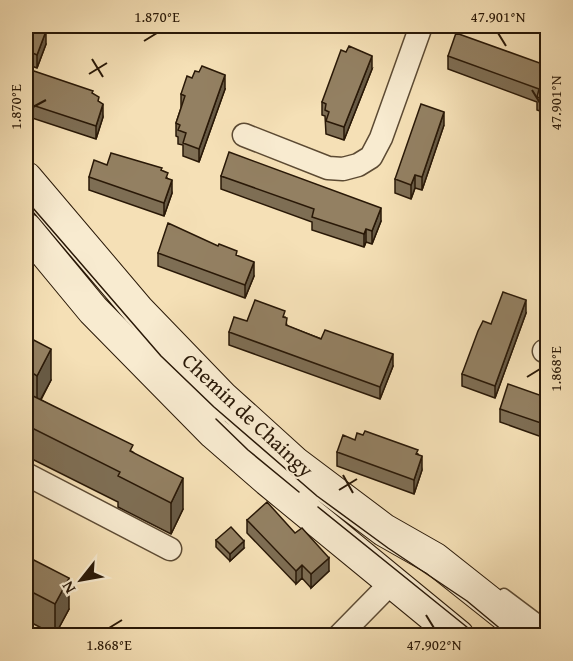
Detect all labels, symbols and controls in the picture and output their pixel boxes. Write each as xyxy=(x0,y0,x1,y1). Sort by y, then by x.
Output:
text: 1.870°E xyxy=(134,6,180,27)
text: 47.901°N xyxy=(471,6,526,27)
text: 47.901°N xyxy=(545,75,566,130)
text: 1.870°E xyxy=(5,84,26,130)
street label: Chemin de Chaingy xyxy=(175,346,321,485)
text: 1.868°E xyxy=(545,346,566,392)
north arrow xyxy=(51,550,111,610)
text: N xyxy=(55,577,81,598)
text: 1.868°E xyxy=(86,634,132,655)
text: 47.902°N xyxy=(407,634,462,655)

